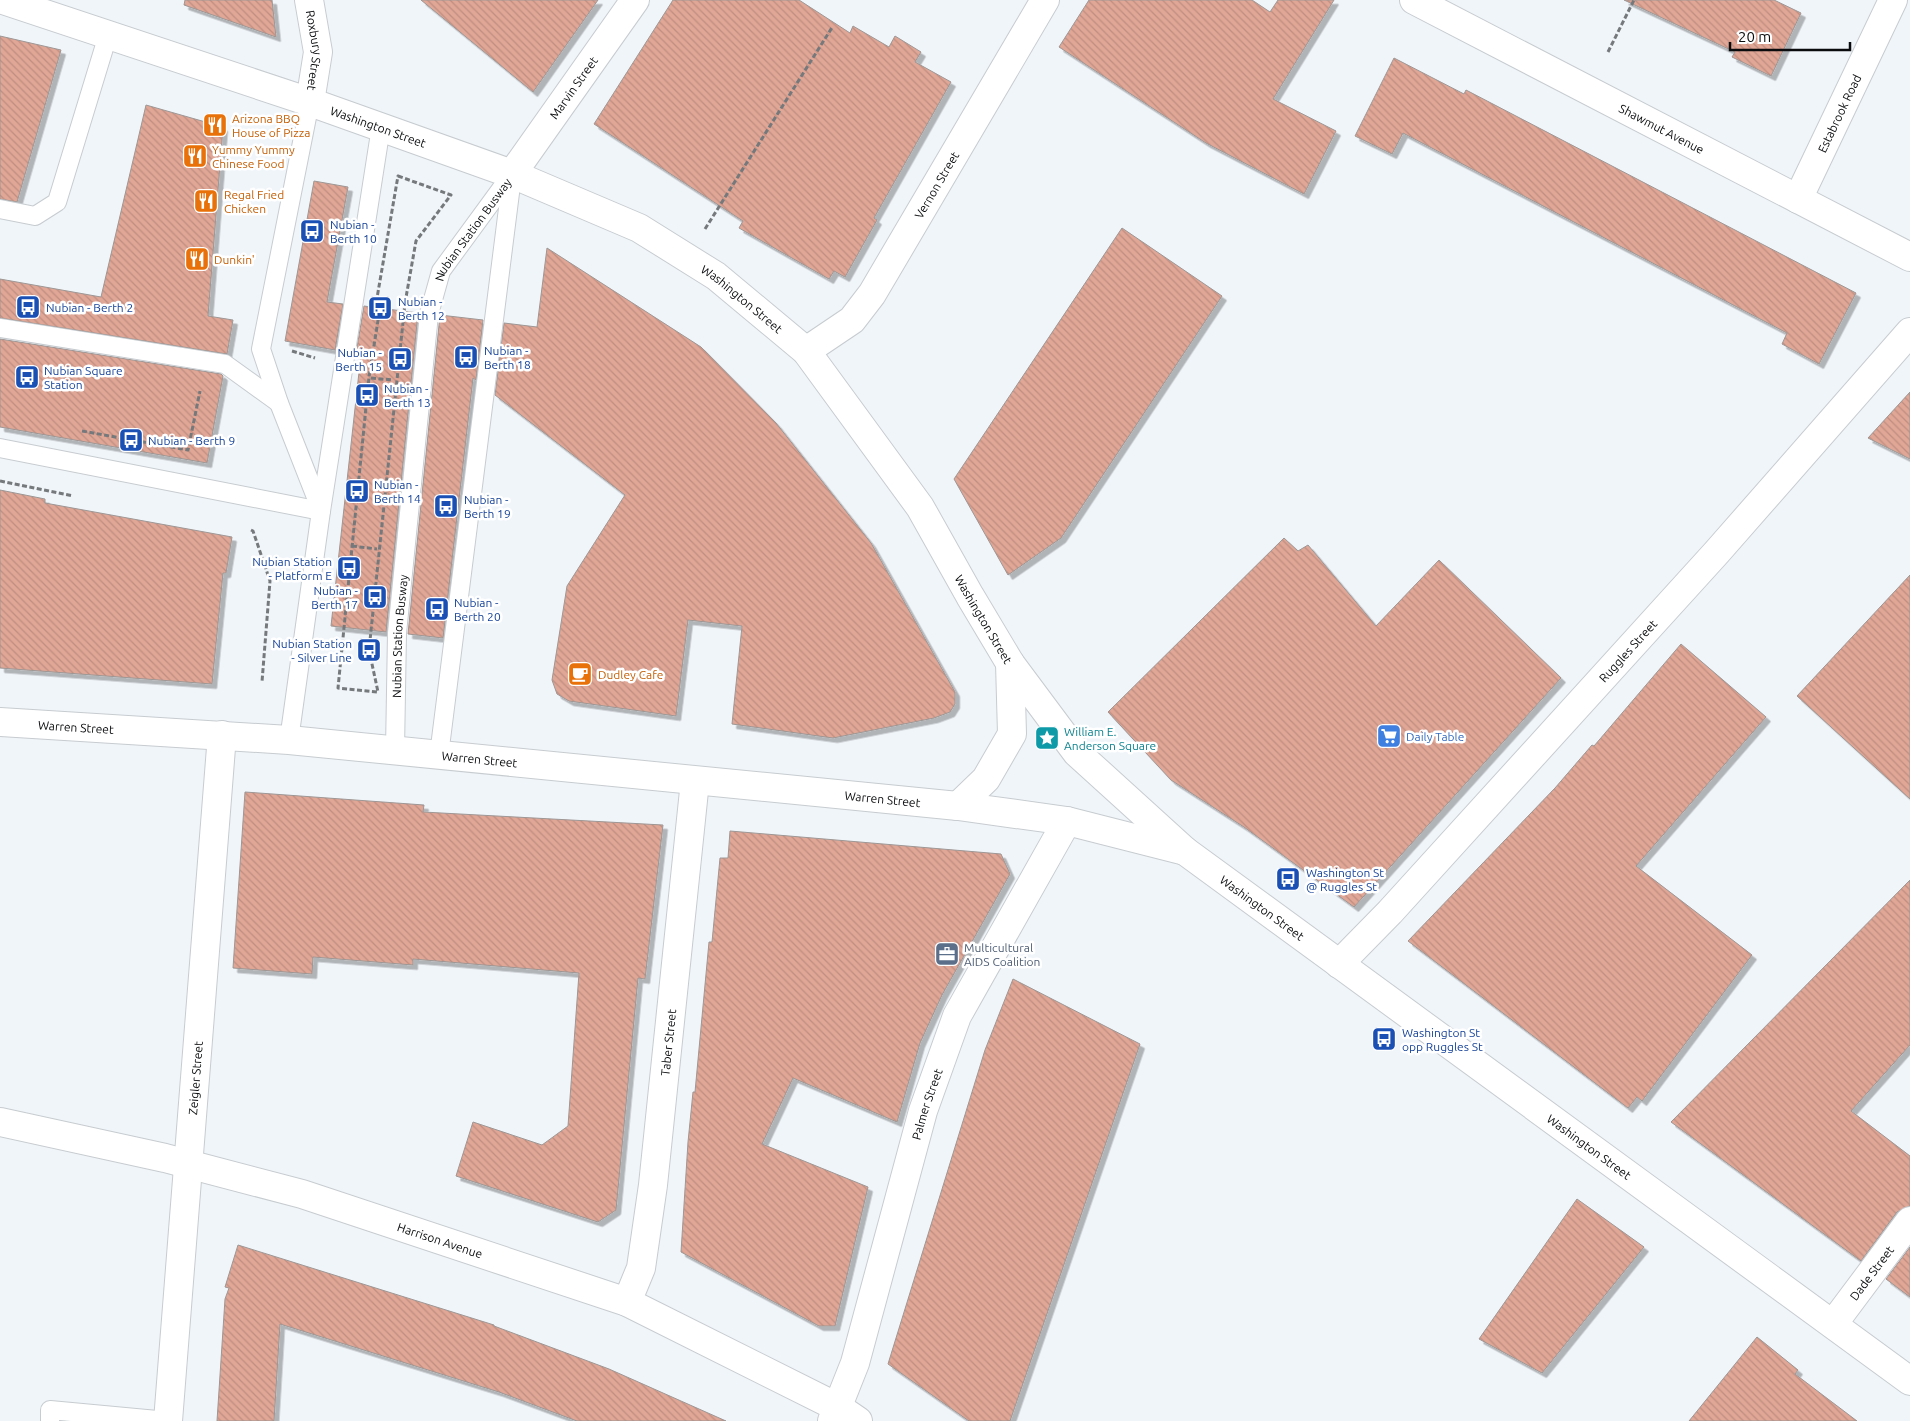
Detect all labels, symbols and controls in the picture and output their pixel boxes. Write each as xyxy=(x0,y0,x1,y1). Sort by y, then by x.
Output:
street label: Roxbury Street xyxy=(304,9,325,92)
scale bar xyxy=(1730,20,1850,52)
text: 20 m xyxy=(1738,28,1771,45)
street label: Marvin Street xyxy=(547,54,600,121)
street label: Estabrook Road xyxy=(1815,72,1863,154)
street label: Shawmut Avenue xyxy=(1617,101,1706,156)
street label: Washington Street xyxy=(329,103,428,149)
restaurant icon: Arizona BBQ House of Pizza xyxy=(202,112,228,138)
place label: Arizona BBQ House of Pizza xyxy=(232,112,310,139)
restaurant icon: Yummy Yummy Chinese Food xyxy=(182,143,208,169)
place label: Yummy Yummy Chinese Food xyxy=(212,143,295,170)
street label: Vernon Street xyxy=(912,149,961,221)
street label: Nubian Station Busway xyxy=(432,175,513,282)
restaurant icon: Regal Fried Chicken xyxy=(193,188,219,214)
place label: Regal Fried Chicken xyxy=(224,188,284,215)
bus stop icon: Nubian - Berth 10 xyxy=(299,218,325,244)
place label: Nubian - Berth 10 xyxy=(330,218,377,245)
restaurant icon: Dunkin' xyxy=(184,246,210,272)
place label: Dunkin' xyxy=(214,253,255,266)
street label: Washington Street xyxy=(699,262,785,335)
bus stop icon: Nubian - Berth 2 xyxy=(15,294,41,320)
bus stop icon: Nubian - Berth 12 xyxy=(367,295,393,321)
place label: Nubian - Berth 12 xyxy=(398,295,445,322)
place label: Nubian - Berth 2 xyxy=(46,301,133,314)
bus stop icon: Nubian - Berth 18 xyxy=(453,344,479,370)
place label: Nubian - Berth 18 xyxy=(484,344,531,371)
place label: Nubian - Berth 15 xyxy=(335,346,383,373)
bus stop icon: Nubian - Berth 15 xyxy=(387,346,413,372)
bus stop icon: Nubian Square Station xyxy=(14,364,40,390)
place label: Nubian Square Station xyxy=(44,364,123,391)
bus stop icon: Nubian - Berth 13 xyxy=(354,382,380,408)
place label: Nubian - Berth 13 xyxy=(384,382,431,409)
bus stop icon: Nubian - Berth 9 xyxy=(118,427,144,453)
place label: Nubian - Berth 9 xyxy=(148,434,235,447)
bus stop icon: Nubian - Berth 14 xyxy=(344,478,370,504)
place label: Nubian - Berth 14 xyxy=(374,478,421,505)
bus stop icon: Nubian - Berth 19 xyxy=(433,493,459,519)
place label: Nubian - Berth 19 xyxy=(464,493,511,520)
place label: Nubian Station - Platform E xyxy=(252,555,332,582)
bus stop icon: Nubian Station - Platform E xyxy=(336,555,362,581)
street label: Washington Street xyxy=(953,572,1015,666)
street label: Nubian Station Busway xyxy=(389,574,409,698)
place label: Nubian - Berth 17 xyxy=(311,584,359,611)
bus stop icon: Nubian - Berth 17 xyxy=(362,584,388,610)
bus stop icon: Nubian - Berth 20 xyxy=(424,596,450,622)
place label: Nubian - Berth 20 xyxy=(454,596,501,623)
street label: Ruggles Street xyxy=(1596,617,1659,684)
place label: Nubian Station - Silver Line xyxy=(272,637,352,664)
bus stop icon: Nubian Station - Silver Line xyxy=(356,637,382,663)
cafe icon: Dudley Cafe xyxy=(567,661,593,687)
place label: Dudley Cafe xyxy=(598,668,663,681)
street label: Warren Street xyxy=(38,718,114,736)
supermarket icon: Daily Table xyxy=(1376,723,1402,749)
place icon: William E. Anderson Square xyxy=(1034,725,1060,751)
place label: William E. Anderson Square xyxy=(1064,725,1156,752)
place label: Daily Table xyxy=(1406,730,1464,743)
street label: Warren Street xyxy=(441,749,518,769)
street label: Warren Street xyxy=(844,788,921,809)
bus stop icon: Washington St @ Ruggles St xyxy=(1275,866,1301,892)
place label: Washington St @ Ruggles St xyxy=(1306,866,1384,893)
street label: Washington Street xyxy=(1218,873,1307,943)
office icon: Multicultural AIDS Coalition xyxy=(934,941,960,967)
place label: Multicultural AIDS Coalition xyxy=(964,941,1040,968)
street label: Taber Street xyxy=(658,1008,678,1076)
bus stop icon: Washington St opp Ruggles St xyxy=(1371,1026,1397,1052)
place label: Washington St opp Ruggles St xyxy=(1402,1026,1483,1053)
street label: Zeigler Street xyxy=(186,1040,204,1115)
street label: Palmer Street xyxy=(909,1066,944,1141)
street label: Washington Street xyxy=(1545,1112,1634,1182)
street label: Harrison Avenue xyxy=(396,1220,484,1260)
street label: Dade Street xyxy=(1847,1243,1896,1302)

